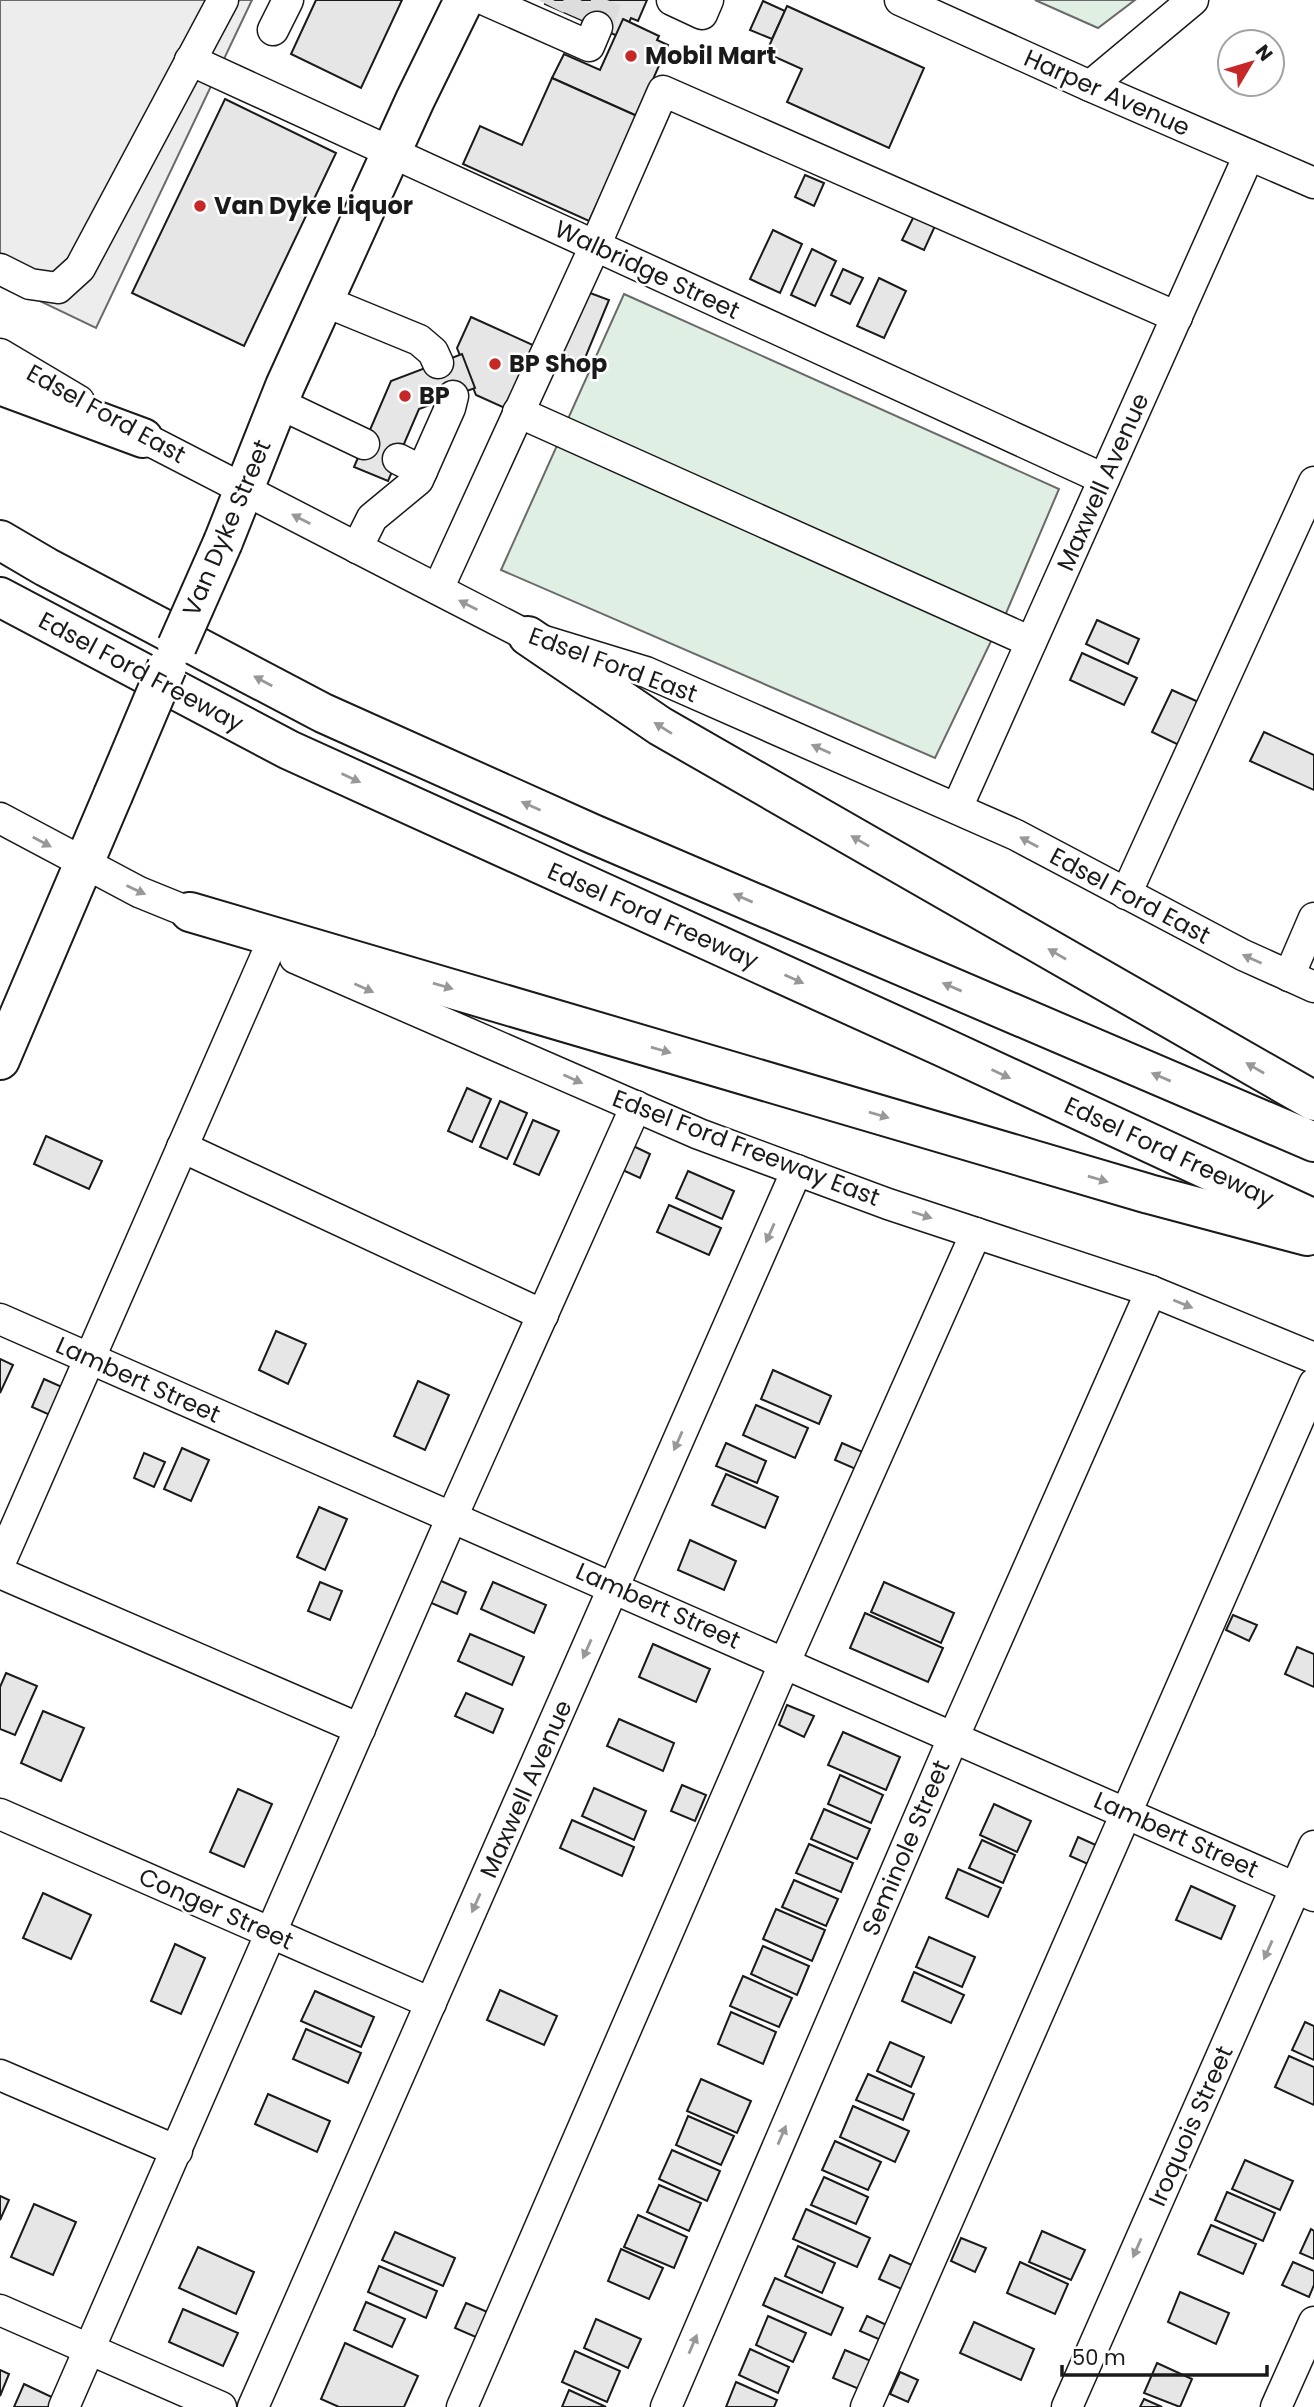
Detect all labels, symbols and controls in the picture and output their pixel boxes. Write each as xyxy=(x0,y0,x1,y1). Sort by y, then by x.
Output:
north arrow xyxy=(1216,28,1286,98)
place label: Mobil Mart xyxy=(645,39,776,72)
text: N xyxy=(1249,39,1279,67)
street label: Harper Avenue xyxy=(1019,41,1195,144)
marker: Mobil Mart xyxy=(623,48,639,64)
place label: Van Dyke Liquor xyxy=(214,189,413,222)
marker: Van Dyke Liquor xyxy=(192,198,208,214)
street label: Walbridge Street xyxy=(549,212,745,327)
place label: BP Shop xyxy=(509,347,607,380)
street label: Edsel Ford East xyxy=(21,356,192,471)
marker: BP Shop xyxy=(487,356,503,372)
place label: BP xyxy=(419,379,450,412)
marker: BP xyxy=(397,388,413,404)
street label: Maxwell Avenue xyxy=(1049,388,1157,576)
street label: Van Dyke Street xyxy=(175,435,279,621)
one-way arrow xyxy=(291,513,311,524)
one-way arrow xyxy=(458,599,478,610)
street label: Edsel Ford Freeway xyxy=(33,604,250,740)
street label: Edsel Ford East xyxy=(524,619,702,710)
one-way arrow xyxy=(253,675,273,687)
one-way arrow xyxy=(653,721,672,734)
one-way arrow xyxy=(811,743,831,755)
one-way arrow xyxy=(341,772,361,784)
one-way arrow xyxy=(520,800,541,811)
one-way arrow xyxy=(850,835,870,847)
one-way arrow xyxy=(32,836,52,848)
one-way arrow xyxy=(1019,836,1039,847)
street label: Edsel Ford East xyxy=(1044,839,1216,952)
street label: Edsel Ford Freeway xyxy=(543,854,764,977)
one-way arrow xyxy=(126,885,147,896)
one-way arrow xyxy=(732,892,753,903)
one-way arrow xyxy=(1048,948,1067,961)
one-way arrow xyxy=(1242,953,1262,965)
one-way arrow xyxy=(783,974,804,985)
one-way arrow xyxy=(433,982,454,992)
one-way arrow xyxy=(941,982,962,993)
one-way arrow xyxy=(354,983,375,994)
one-way arrow xyxy=(651,1046,672,1056)
one-way arrow xyxy=(1245,1062,1264,1074)
one-way arrow xyxy=(991,1068,1011,1080)
one-way arrow xyxy=(1151,1071,1171,1083)
one-way arrow xyxy=(563,1073,583,1085)
street label: Edsel Ford Freeway East xyxy=(608,1081,885,1214)
street label: Edsel Ford Freeway xyxy=(1059,1089,1280,1215)
one-way arrow xyxy=(869,1110,890,1120)
one-way arrow xyxy=(1087,1174,1108,1184)
one-way arrow xyxy=(911,1210,932,1221)
one-way arrow xyxy=(764,1223,776,1243)
one-way arrow xyxy=(1173,1299,1194,1310)
street label: Lambert Street xyxy=(51,1329,226,1431)
one-way arrow xyxy=(673,1431,684,1452)
street label: Lambert Street xyxy=(571,1555,746,1657)
one-way arrow xyxy=(581,1639,592,1660)
street label: Maxwell Avenue xyxy=(472,1695,580,1883)
street label: Seminole Street xyxy=(854,1755,957,1941)
street label: Lambert Street xyxy=(1089,1784,1264,1886)
street label: Conger Street xyxy=(134,1860,299,1957)
one-way arrow xyxy=(470,1892,481,1913)
one-way arrow xyxy=(1262,1940,1274,1960)
street label: Iroquois Street xyxy=(1140,2040,1241,2211)
one-way arrow xyxy=(777,2125,788,2146)
one-way arrow xyxy=(1131,2238,1143,2258)
one-way arrow xyxy=(687,2334,698,2355)
scale bar xyxy=(1062,2334,1267,2378)
text: 50 m xyxy=(1072,2343,1126,2372)

